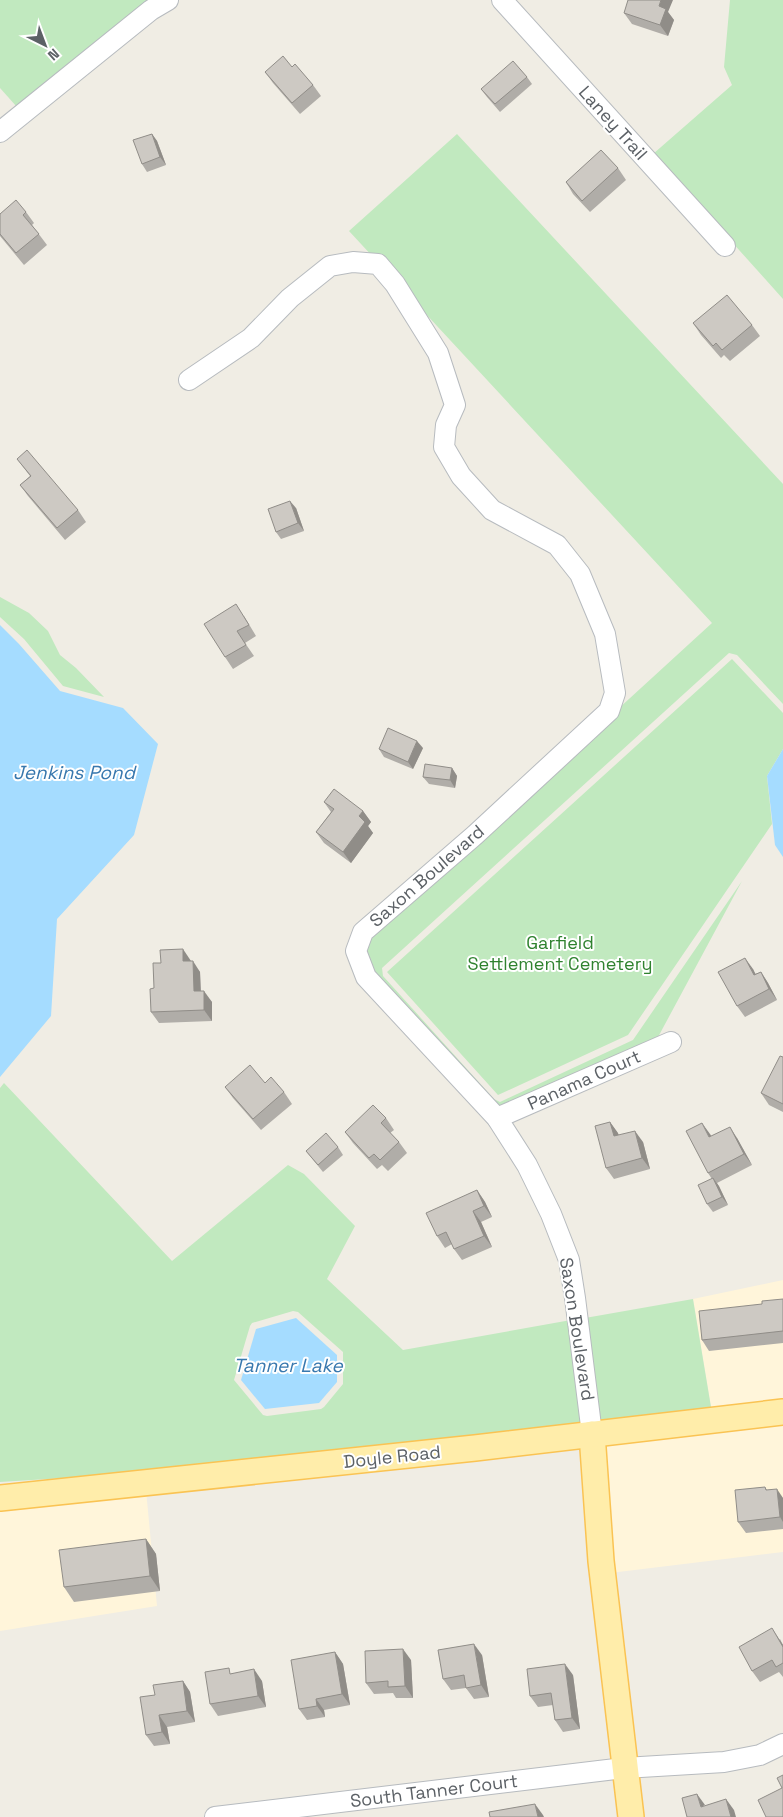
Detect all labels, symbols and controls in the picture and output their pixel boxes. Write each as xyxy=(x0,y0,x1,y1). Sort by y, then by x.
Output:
north arrow xyxy=(20,20,70,70)
text: N xyxy=(44,45,63,64)
street label: Laney Trail xyxy=(574,81,653,165)
water label: Jenkins Pond xyxy=(13,760,137,785)
street label: Saxon Boulevard xyxy=(364,819,489,932)
park label: Garfield Settlement Cemetery xyxy=(467,931,653,975)
street label: Panama Court xyxy=(524,1044,644,1115)
street label: Saxon Boulevard xyxy=(555,1256,600,1402)
water label: Tanner Lake xyxy=(233,1353,343,1378)
street label: Doyle Road xyxy=(342,1440,442,1473)
street label: South Tanner Court xyxy=(349,1769,519,1812)

